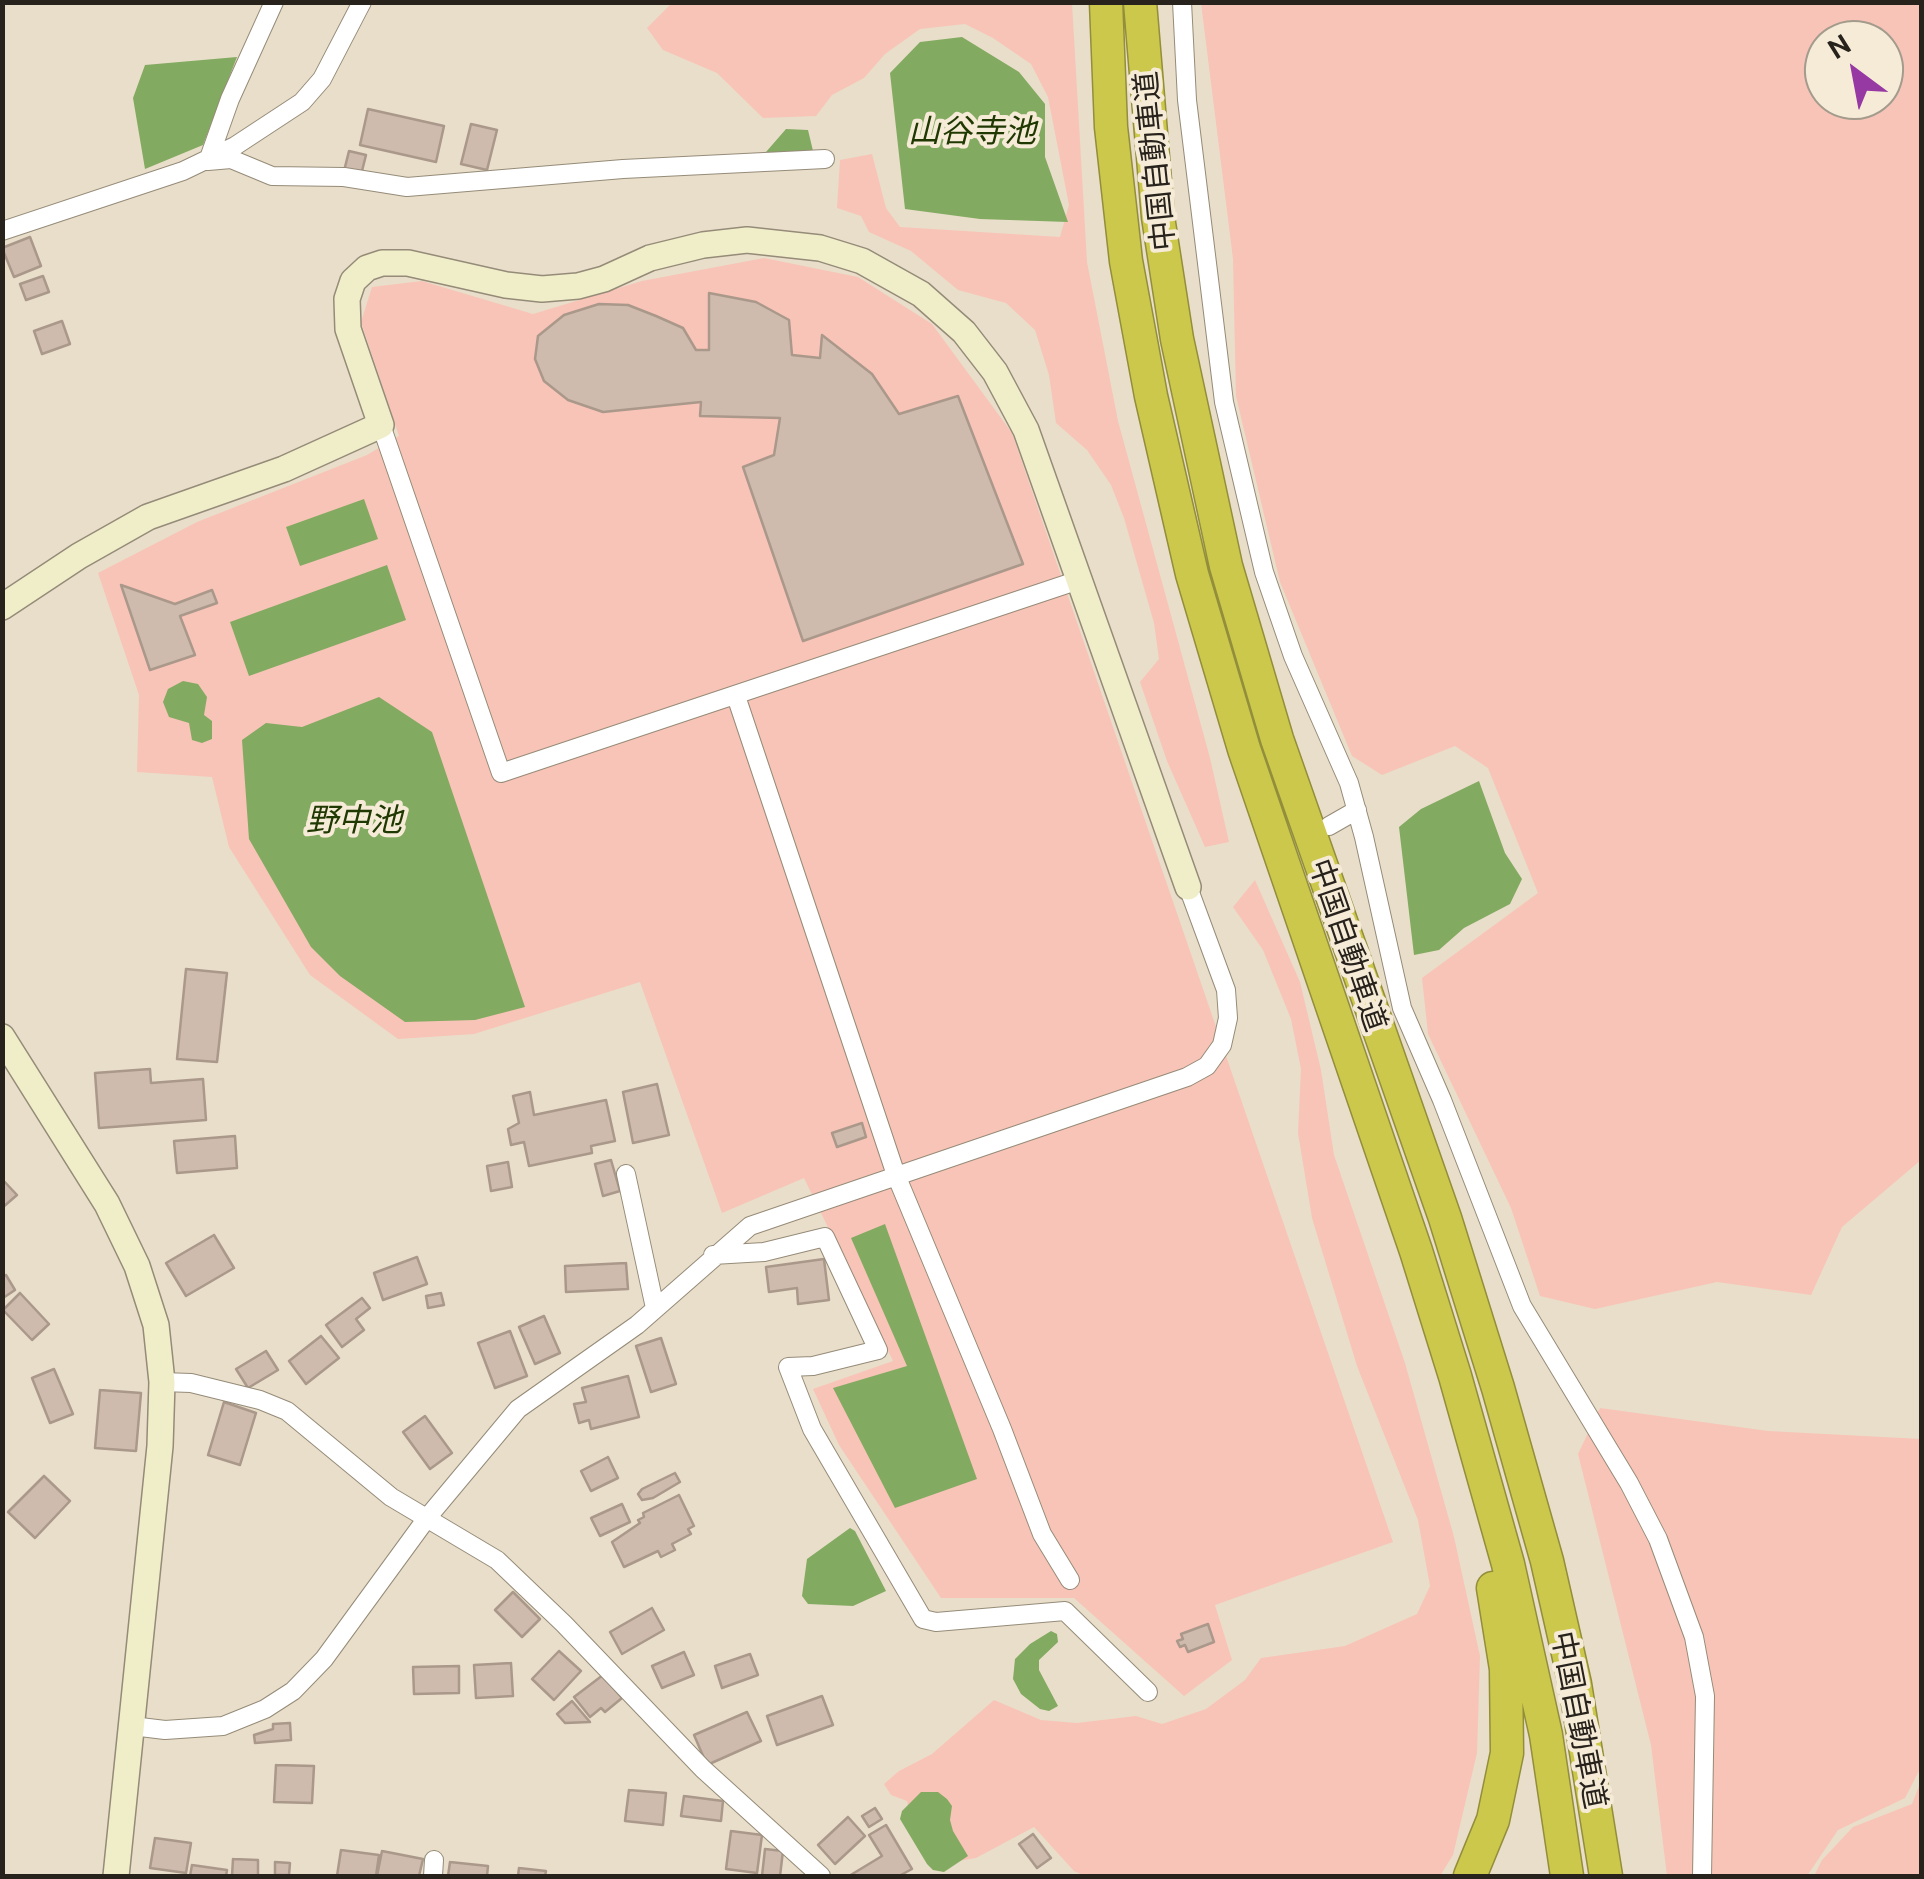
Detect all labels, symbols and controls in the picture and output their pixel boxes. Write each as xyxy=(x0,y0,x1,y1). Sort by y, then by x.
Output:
north arrow xyxy=(1804,20,1904,120)
text: N xyxy=(1822,27,1856,65)
street label: 中国自動車道 xyxy=(1128,70,1182,252)
water label: 山谷寺池 xyxy=(908,112,1036,150)
water label: 野中池 xyxy=(306,801,402,839)
street label: 中国自動車道 xyxy=(1302,854,1394,1036)
street label: 中国自動車道 xyxy=(1544,1628,1614,1812)

